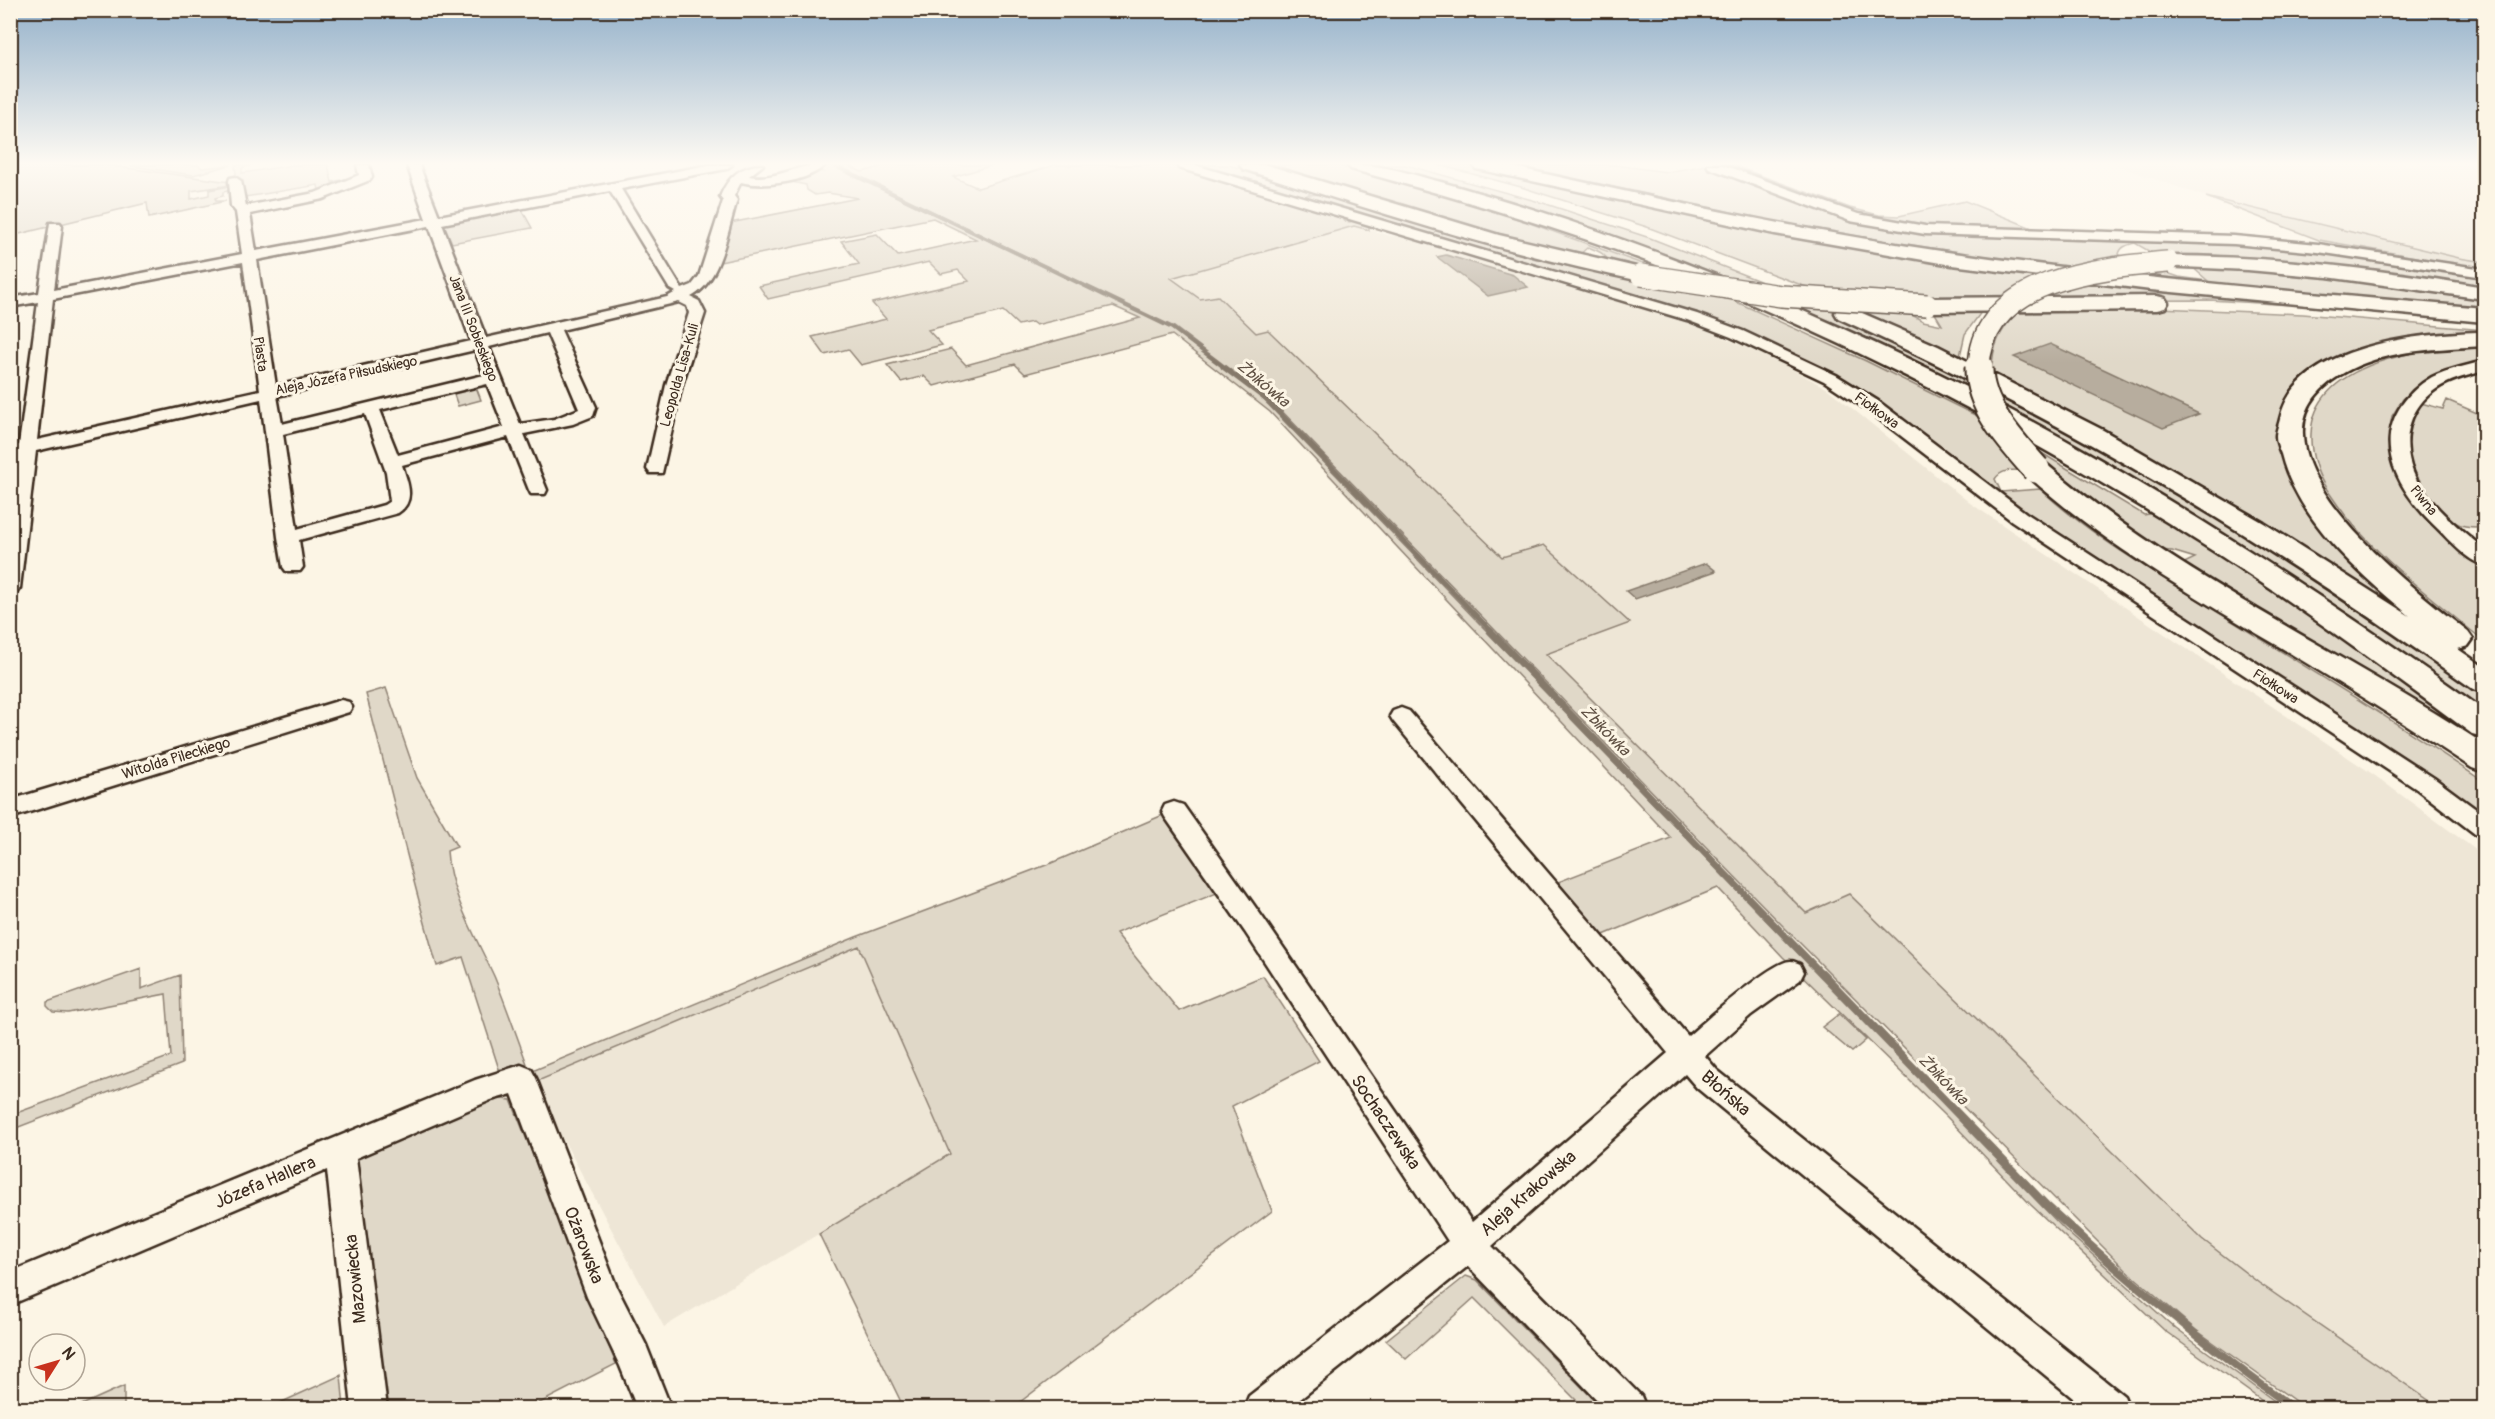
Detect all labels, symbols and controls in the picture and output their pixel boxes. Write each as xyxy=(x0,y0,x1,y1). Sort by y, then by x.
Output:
street label: Jana III Sobieskiego xyxy=(445,272,502,384)
street label: Leopolda Lisa-Kuli xyxy=(657,321,703,429)
street label: Piasta xyxy=(250,335,271,373)
street label: Aleja Józefa Piłsudskiego xyxy=(273,352,419,399)
water label: Żbikówka xyxy=(1233,356,1295,412)
street label: Fiołkowa xyxy=(1851,389,1902,432)
street label: Piwna xyxy=(2406,482,2441,519)
street label: Fiołkowa xyxy=(2250,665,2302,707)
water label: Żbikówka xyxy=(1576,701,1635,761)
street label: Witolda Pileckiego xyxy=(120,733,233,784)
water label: Żbikówka xyxy=(1914,1050,1973,1110)
street label: Błońska xyxy=(1696,1065,1755,1121)
street label: Sochaczewska xyxy=(1345,1070,1426,1174)
street label: Aleja Krakowska xyxy=(1476,1145,1581,1241)
street label: Józefa Hallera xyxy=(211,1151,319,1214)
street label: Ożarowska xyxy=(558,1203,609,1287)
street label: Mazowiecka xyxy=(339,1233,372,1325)
north arrow xyxy=(27,1332,87,1392)
text: N xyxy=(57,1343,80,1364)

